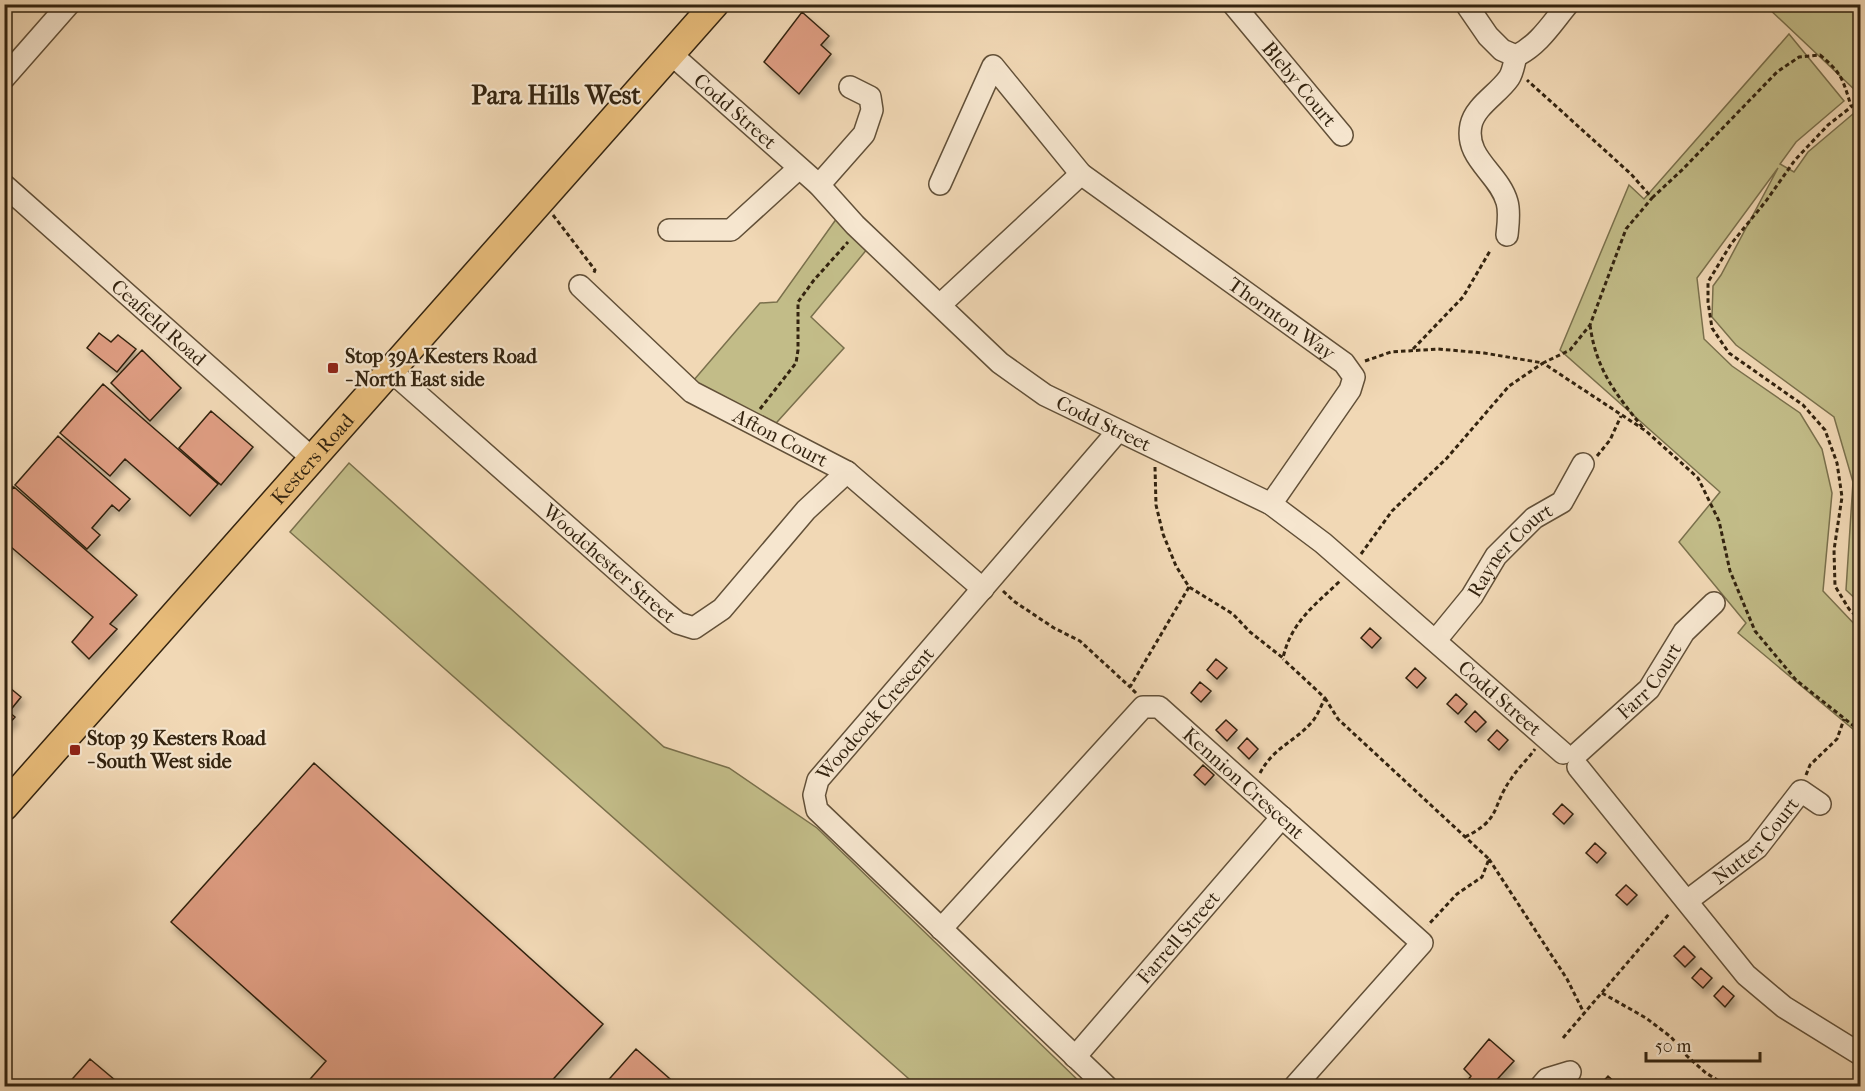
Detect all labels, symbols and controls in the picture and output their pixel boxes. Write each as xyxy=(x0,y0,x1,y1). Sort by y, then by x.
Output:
street label: Bleby Court xyxy=(1257,37,1341,131)
street label: Codd Street xyxy=(689,69,781,154)
district label: Para Hills West xyxy=(471,80,641,111)
street label: Thornton Way xyxy=(1224,273,1341,366)
street label: Ceafield Road xyxy=(106,275,211,371)
place label: Stop 39A Kesters Road - North East side xyxy=(345,345,538,391)
marker: Stop 39A Kesters Road - North East side xyxy=(326,361,340,375)
street label: Codd Street xyxy=(1052,391,1155,456)
street label: Afton Court xyxy=(728,404,832,472)
street label: Kesters Road xyxy=(266,408,360,509)
street label: Woodchester Street xyxy=(537,499,680,628)
street label: Rayner Court xyxy=(1463,499,1557,602)
street label: Farr Court xyxy=(1612,639,1687,724)
street label: Woodcock Crescent xyxy=(811,643,939,786)
street label: Codd Street xyxy=(1454,656,1546,741)
street label: Kennion Crescent xyxy=(1178,723,1309,844)
place label: Stop 39 Kesters Road - South West side xyxy=(87,727,267,773)
marker: Stop 39 Kesters Road - South West side xyxy=(68,743,82,757)
street label: Nutter Court xyxy=(1708,793,1804,889)
street label: Farrell Street xyxy=(1132,887,1225,989)
scale bar xyxy=(1646,1025,1760,1063)
text: 50 m xyxy=(1655,1036,1692,1057)

